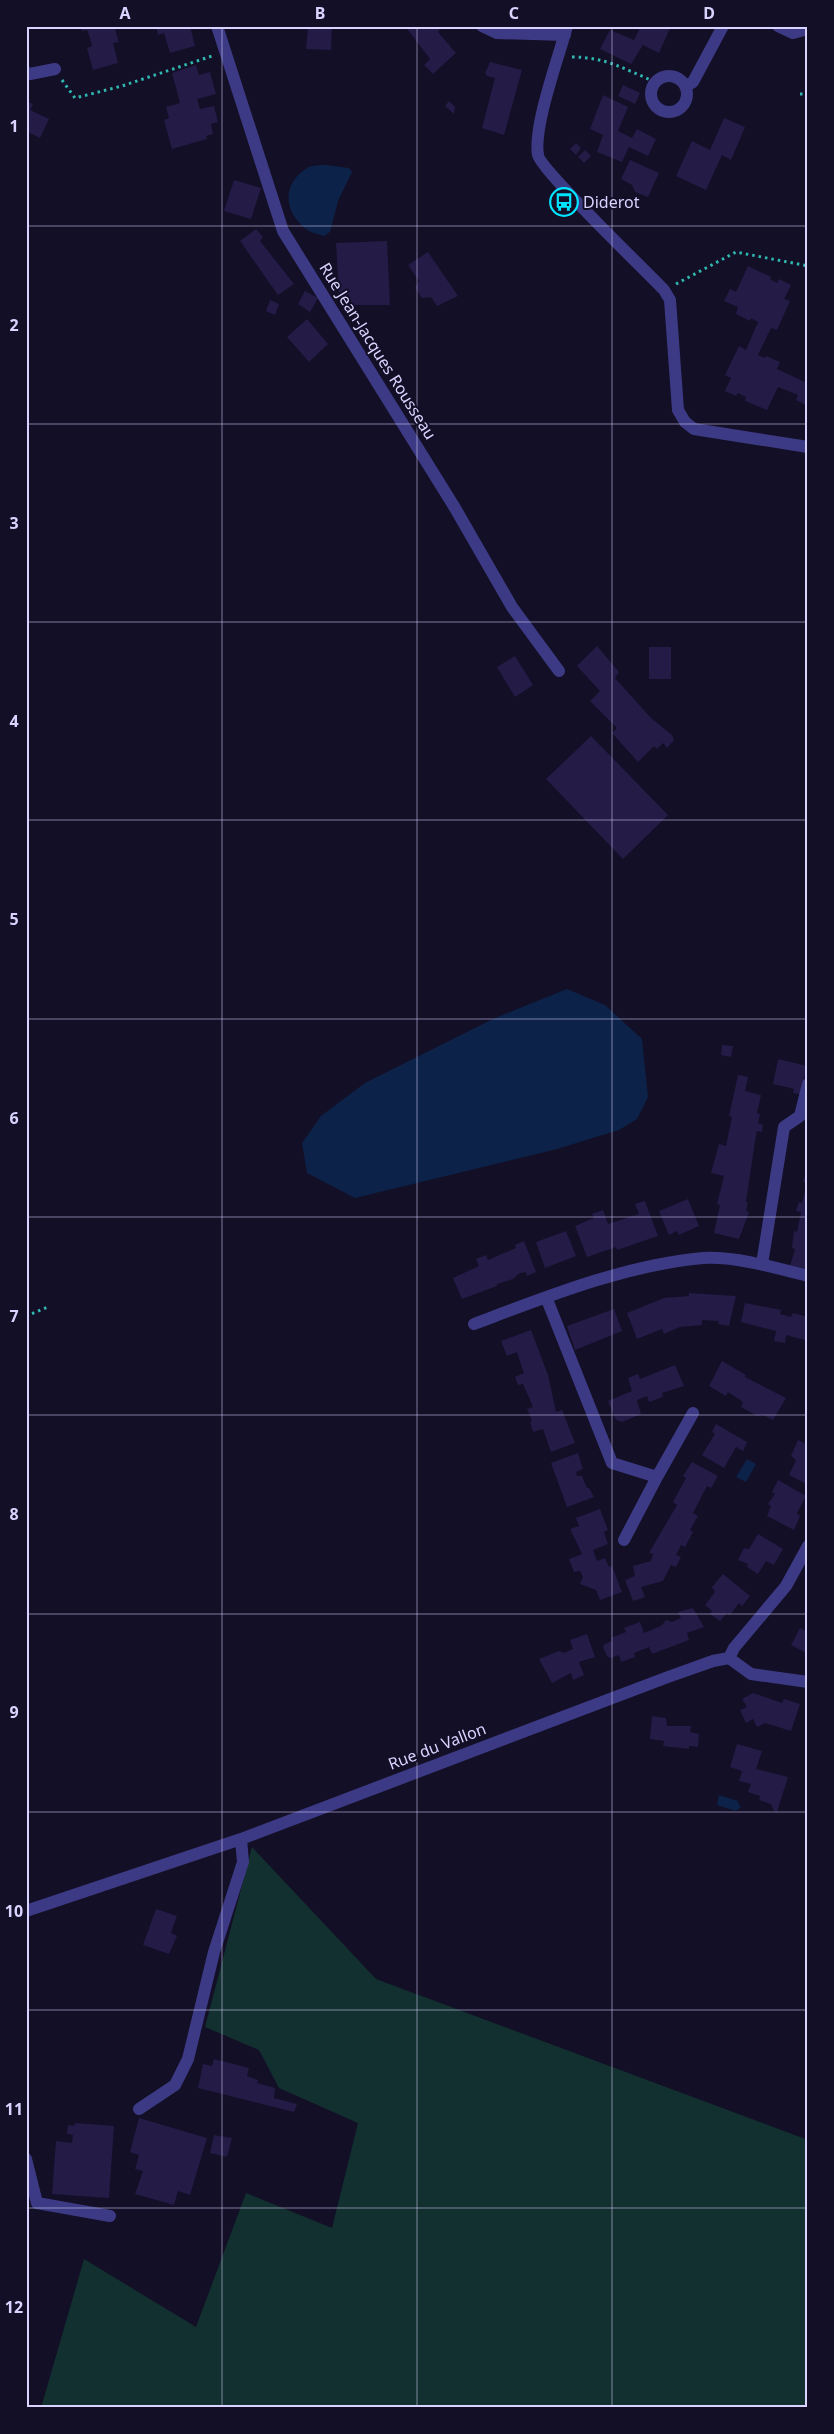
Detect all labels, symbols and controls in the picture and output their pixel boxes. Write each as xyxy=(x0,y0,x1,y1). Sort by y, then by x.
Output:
text: A xyxy=(119,2,131,24)
text: B xyxy=(315,2,325,24)
text: C xyxy=(509,2,519,24)
text: D xyxy=(703,2,715,24)
text: 1 xyxy=(9,115,19,137)
bus stop icon: Diderot xyxy=(549,187,579,217)
place label: Diderot xyxy=(583,191,640,213)
street label: Rue Jean-Jacques Rousseau xyxy=(314,258,442,444)
text: 2 xyxy=(9,314,19,336)
text: 3 xyxy=(9,512,19,534)
text: 4 xyxy=(9,710,19,732)
text: 5 xyxy=(9,908,19,930)
text: 6 xyxy=(9,1107,19,1129)
text: 7 xyxy=(9,1305,19,1327)
text: 8 xyxy=(9,1503,19,1525)
text: 9 xyxy=(9,1701,19,1723)
street label: Rue du Vallon xyxy=(385,1717,489,1775)
text: 10 xyxy=(5,1900,23,1922)
text: 11 xyxy=(5,2098,23,2120)
text: 12 xyxy=(5,2296,23,2318)

